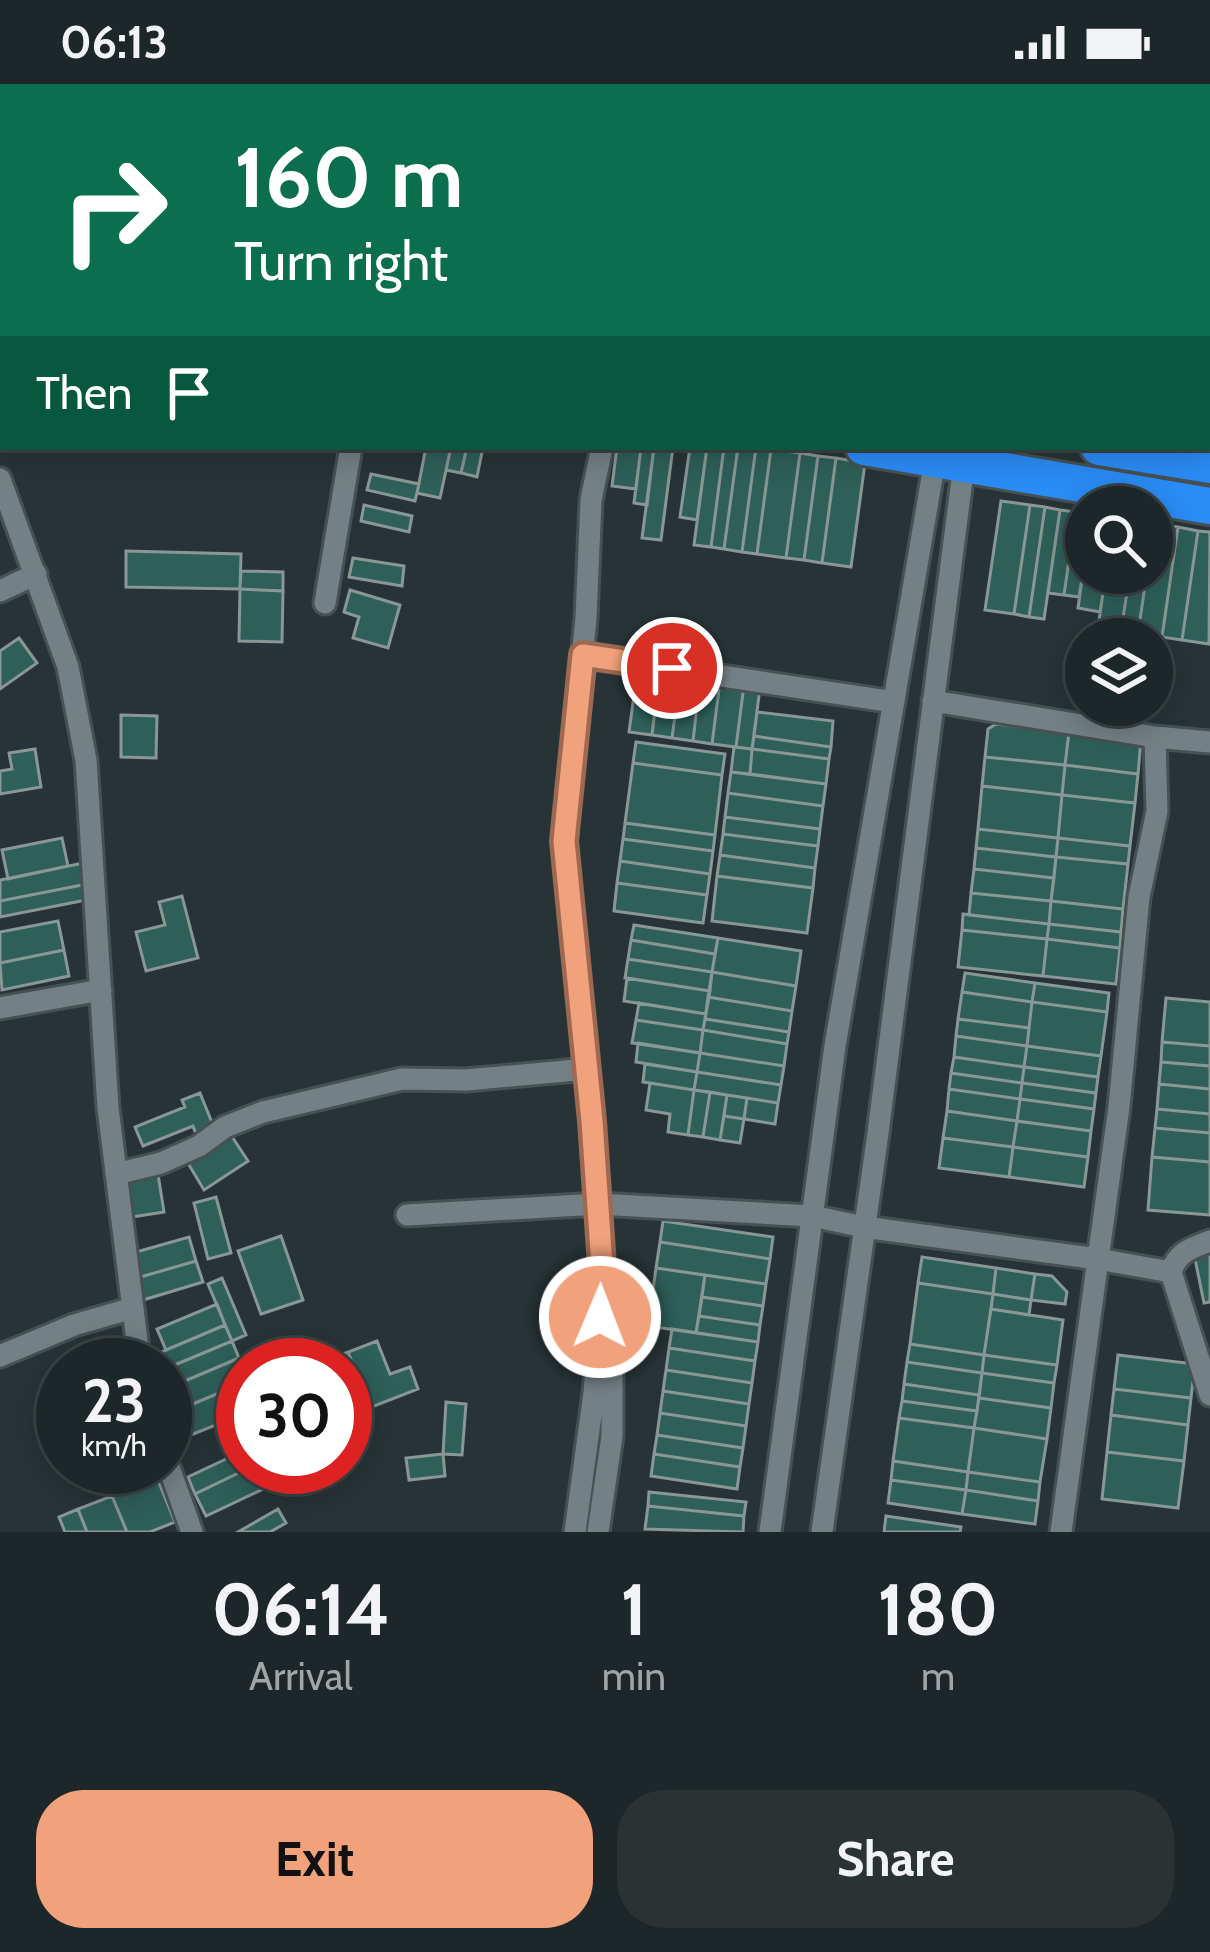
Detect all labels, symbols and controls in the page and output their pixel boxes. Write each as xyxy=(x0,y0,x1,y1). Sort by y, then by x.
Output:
text: 06:13 xyxy=(60,15,168,69)
text: 160 m xyxy=(234,126,463,228)
icon: right xyxy=(36,132,192,288)
text: Turn right xyxy=(234,228,448,294)
icon: arrive xyxy=(156,360,222,426)
text: Then xyxy=(36,366,132,420)
map controls xyxy=(1065,486,1173,726)
button: search xyxy=(1065,486,1173,594)
pin xyxy=(621,617,723,719)
button: layers xyxy=(1065,618,1173,726)
icon: arrive xyxy=(639,635,705,701)
position arrow xyxy=(537,1254,663,1380)
speed limit sign: 30 xyxy=(216,1338,372,1494)
text: 23 xyxy=(82,1364,146,1437)
text: km/h xyxy=(81,1427,147,1464)
text: 06:14 xyxy=(212,1566,390,1653)
text: 1 xyxy=(621,1566,647,1653)
text: 180 xyxy=(878,1566,998,1653)
text: Arrival xyxy=(249,1652,353,1700)
text: min xyxy=(602,1652,666,1700)
text: m xyxy=(921,1652,955,1700)
button: Exit xyxy=(36,1790,593,1928)
button: Share xyxy=(617,1790,1174,1928)

